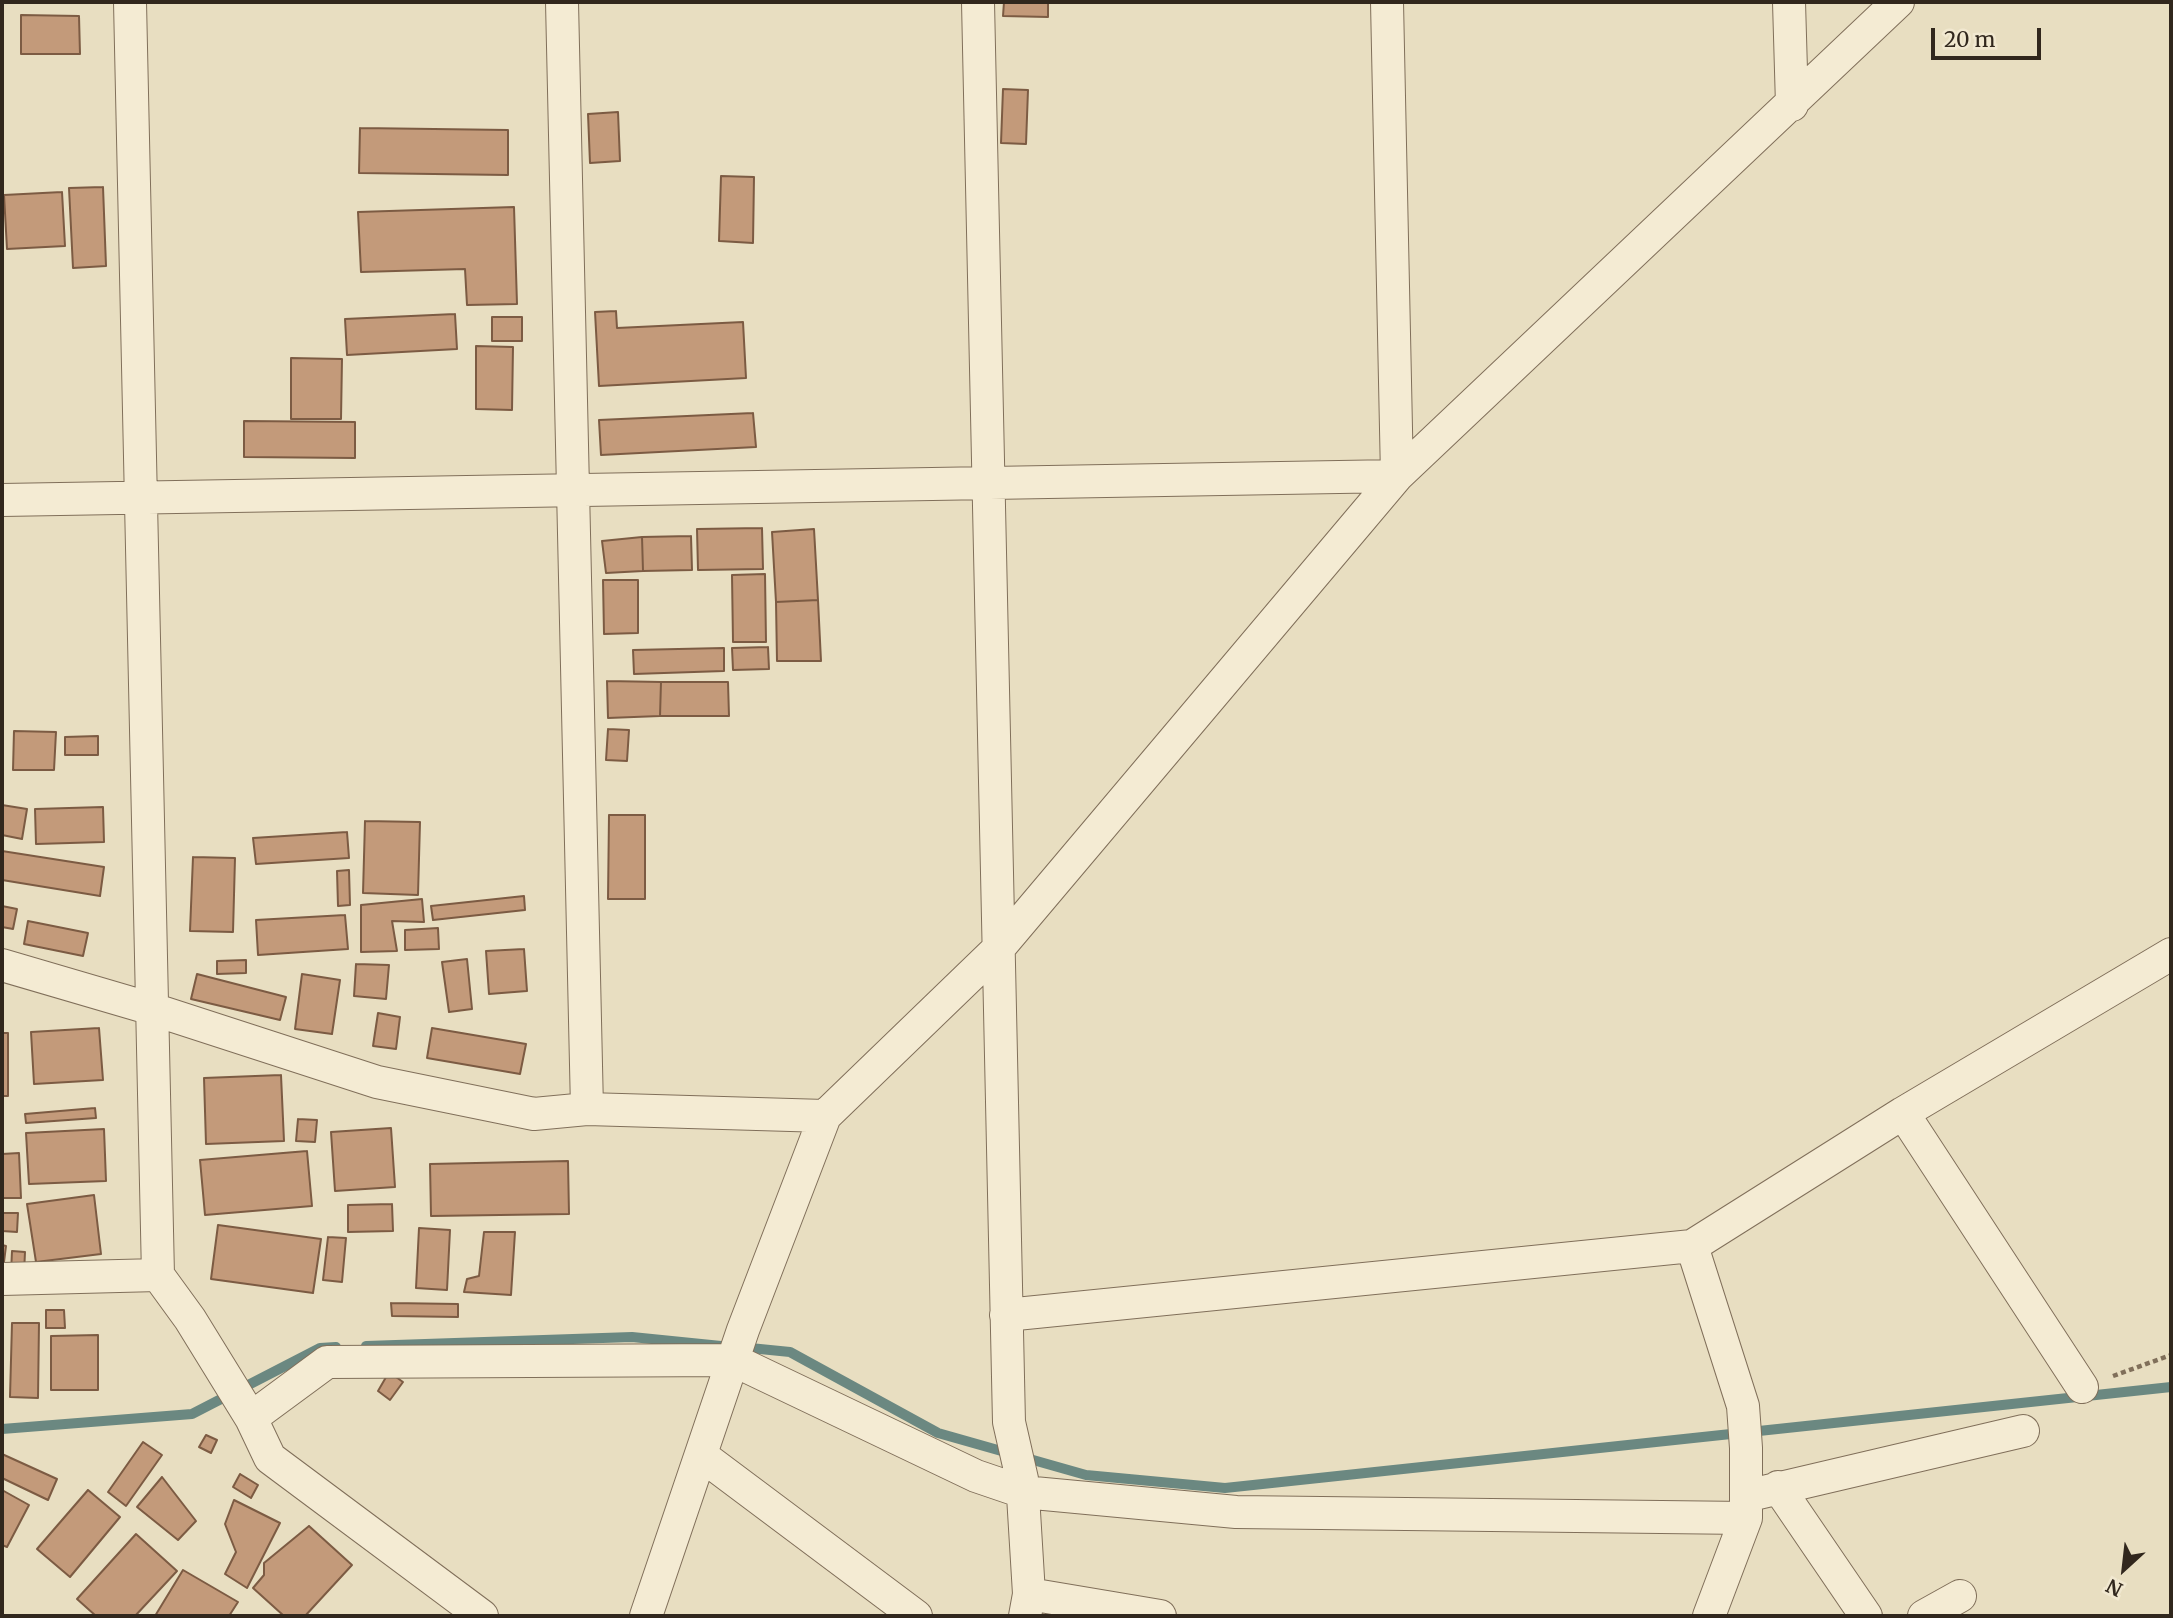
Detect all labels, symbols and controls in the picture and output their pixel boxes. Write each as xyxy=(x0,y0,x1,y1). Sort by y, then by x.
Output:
scale bar xyxy=(1935,14,2045,58)
text: 20 m xyxy=(1944,26,1995,53)
north arrow xyxy=(2089,1534,2159,1604)
text: N xyxy=(2102,1574,2127,1602)

